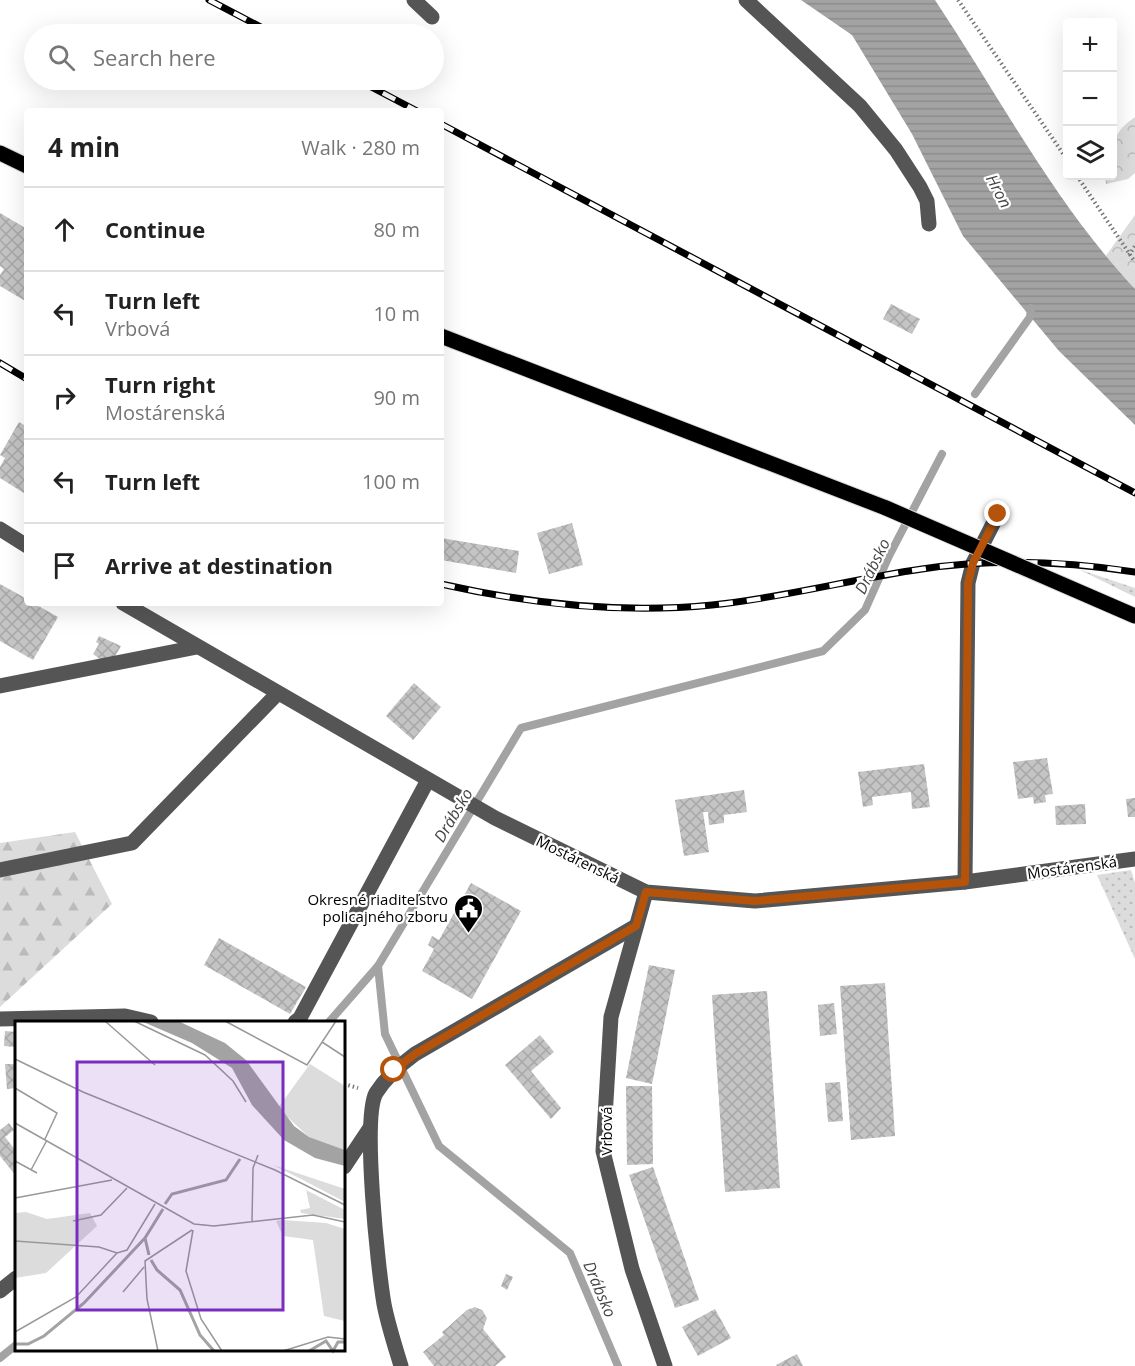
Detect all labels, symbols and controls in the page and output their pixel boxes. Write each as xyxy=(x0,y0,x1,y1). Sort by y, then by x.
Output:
map controls xyxy=(1063,18,1117,180)
button: + xyxy=(1063,18,1117,72)
search box xyxy=(24,24,444,90)
icon: search xyxy=(45,41,78,74)
text: Search here xyxy=(93,42,216,72)
button: − xyxy=(1063,72,1117,126)
button: layers xyxy=(1063,126,1117,180)
text: 4 min xyxy=(48,129,120,165)
text: Walk · 280 m xyxy=(301,134,420,161)
water label: Hron xyxy=(981,170,1017,212)
icon: ahead xyxy=(48,213,81,246)
text: Continue xyxy=(105,214,205,244)
text: 80 m xyxy=(373,216,420,243)
text: Turn left xyxy=(105,285,200,315)
icon: left xyxy=(48,297,81,330)
text: 10 m xyxy=(373,300,420,327)
text: Vrbová xyxy=(105,315,170,342)
text: Turn right xyxy=(105,369,216,399)
icon: right xyxy=(48,381,81,414)
text: 90 m xyxy=(373,384,420,411)
text: Mostárenská xyxy=(105,399,226,426)
icon: left xyxy=(48,465,81,498)
text: Turn left xyxy=(105,466,200,496)
text: 100 m xyxy=(362,468,420,495)
route end xyxy=(984,500,1010,526)
water label: Drábsko xyxy=(849,535,895,597)
icon: arrive xyxy=(48,549,81,582)
text: Arrive at destination xyxy=(105,550,333,580)
water label: Drábsko xyxy=(428,784,478,846)
street label: Mostárenská xyxy=(533,830,623,888)
street label: Mostárenská xyxy=(1026,851,1118,883)
place label: Okresné riaditeľstvo policajného zboru xyxy=(307,889,448,926)
public building icon: Okresné riaditeľstvo policajného zboru xyxy=(453,892,485,934)
inset map xyxy=(15,1021,345,1351)
route start xyxy=(380,1056,406,1082)
street label: Vrbová xyxy=(596,1106,616,1156)
water label: Drábsko xyxy=(578,1258,622,1320)

